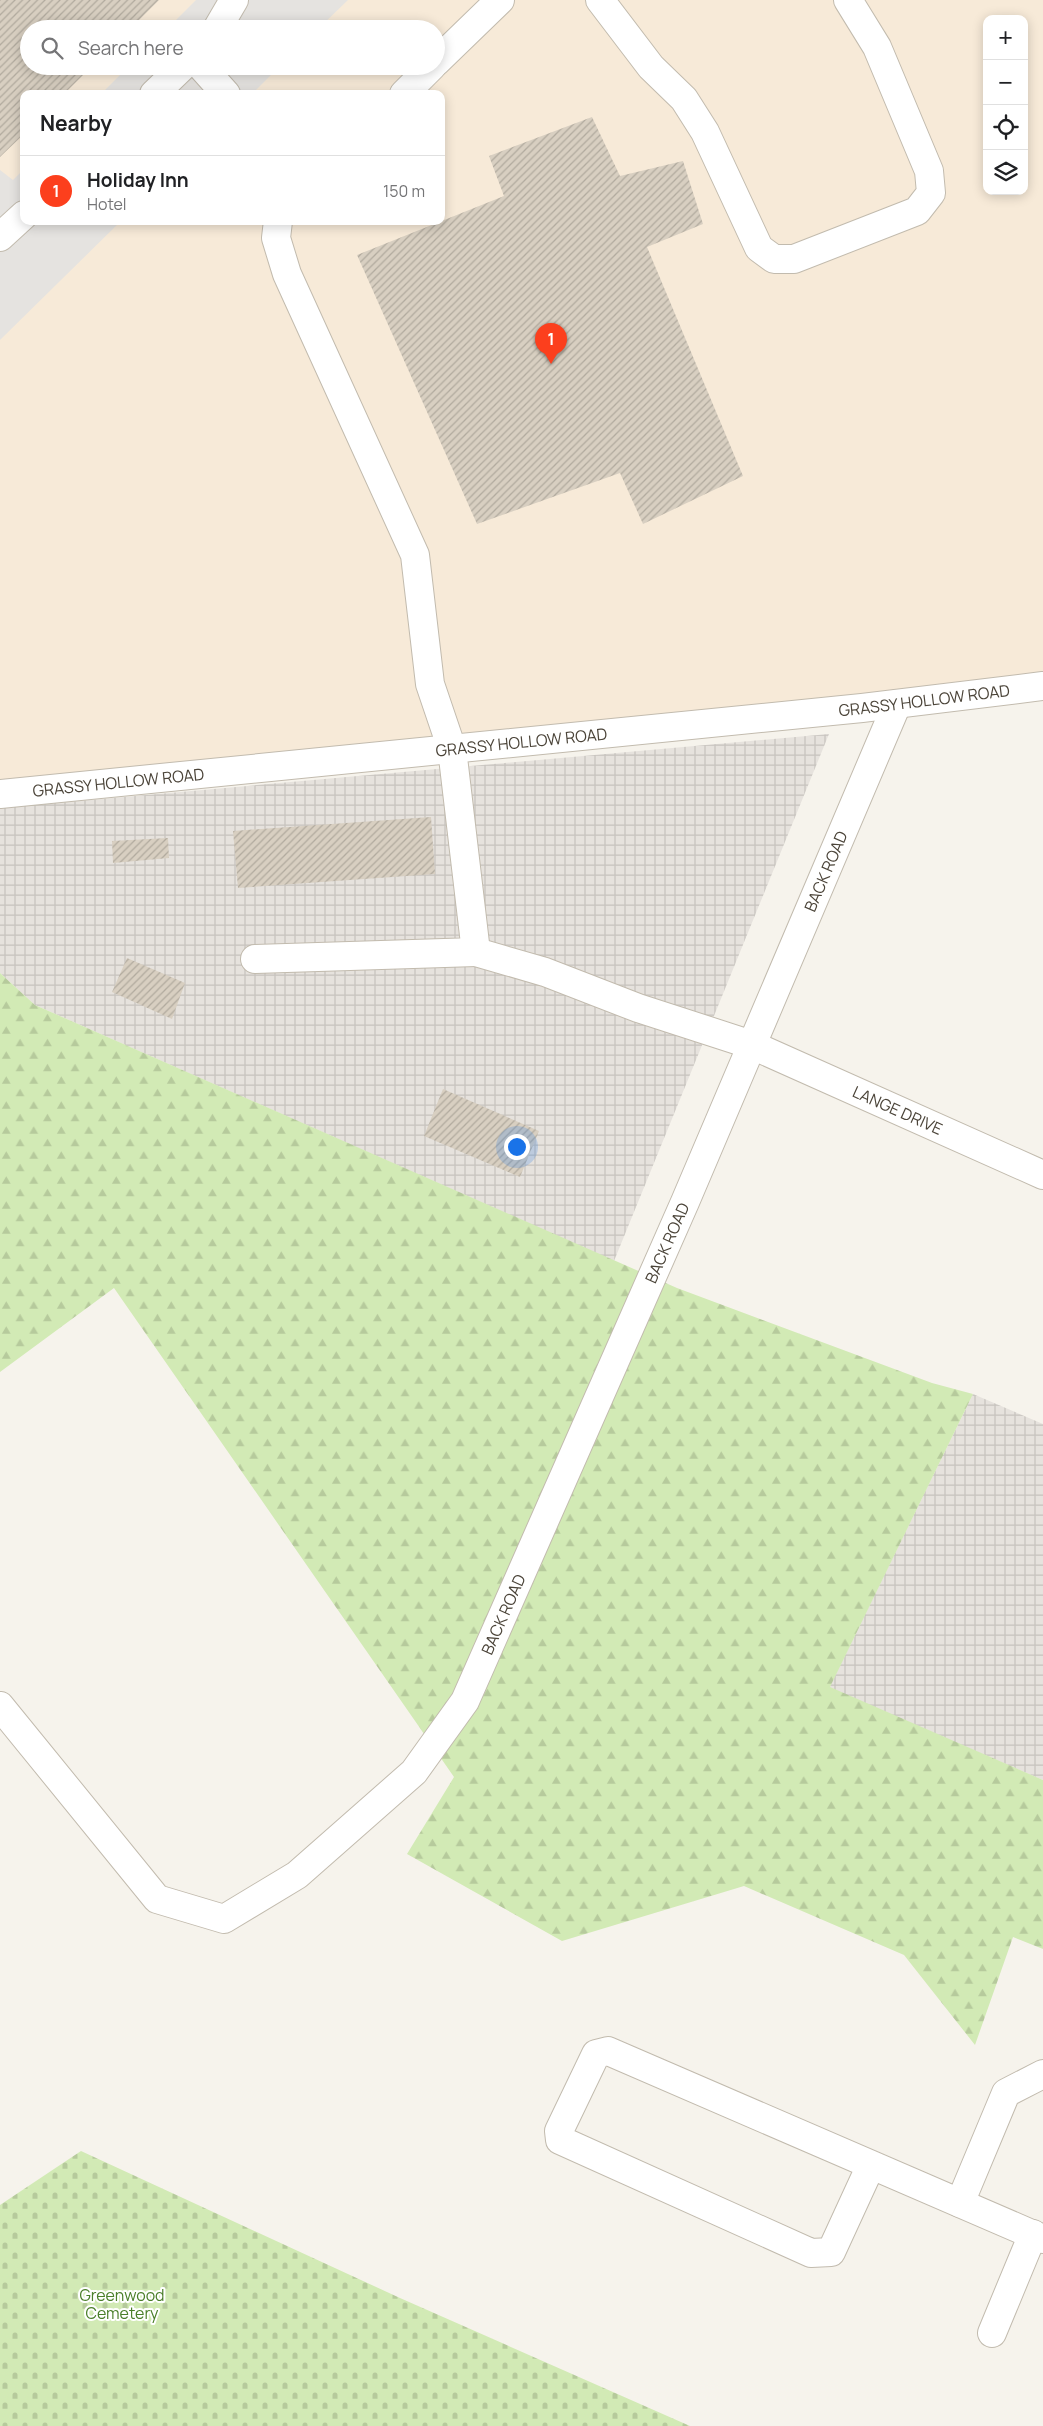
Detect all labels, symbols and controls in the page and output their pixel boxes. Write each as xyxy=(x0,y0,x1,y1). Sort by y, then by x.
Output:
map controls xyxy=(983,15,1028,195)
button: + xyxy=(983,15,1028,60)
search box xyxy=(20,20,445,75)
icon: search xyxy=(38,34,66,62)
text: Search here xyxy=(78,35,184,61)
button: − xyxy=(983,60,1028,105)
button: locate xyxy=(983,105,1028,150)
text: Nearby xyxy=(40,109,112,137)
button: layers xyxy=(983,150,1028,195)
text: Holiday Inn xyxy=(87,167,189,193)
text: 1 xyxy=(52,180,60,202)
text: 150 m xyxy=(383,180,425,202)
text: Hotel xyxy=(87,193,127,215)
pin: 1 xyxy=(535,323,567,364)
street label: GRASSY HOLLOW ROAD xyxy=(838,679,1011,721)
street label: GRASSY HOLLOW ROAD xyxy=(435,722,608,761)
street label: GRASSY HOLLOW ROAD xyxy=(32,763,205,802)
street label: BACK ROAD xyxy=(799,827,853,915)
street label: LANGE DRIVE xyxy=(849,1080,946,1140)
your location xyxy=(504,1134,530,1160)
street label: BACK ROAD xyxy=(640,1199,694,1286)
street label: BACK ROAD xyxy=(476,1570,531,1658)
park label: Greenwood Cemetery xyxy=(79,2284,165,2324)

